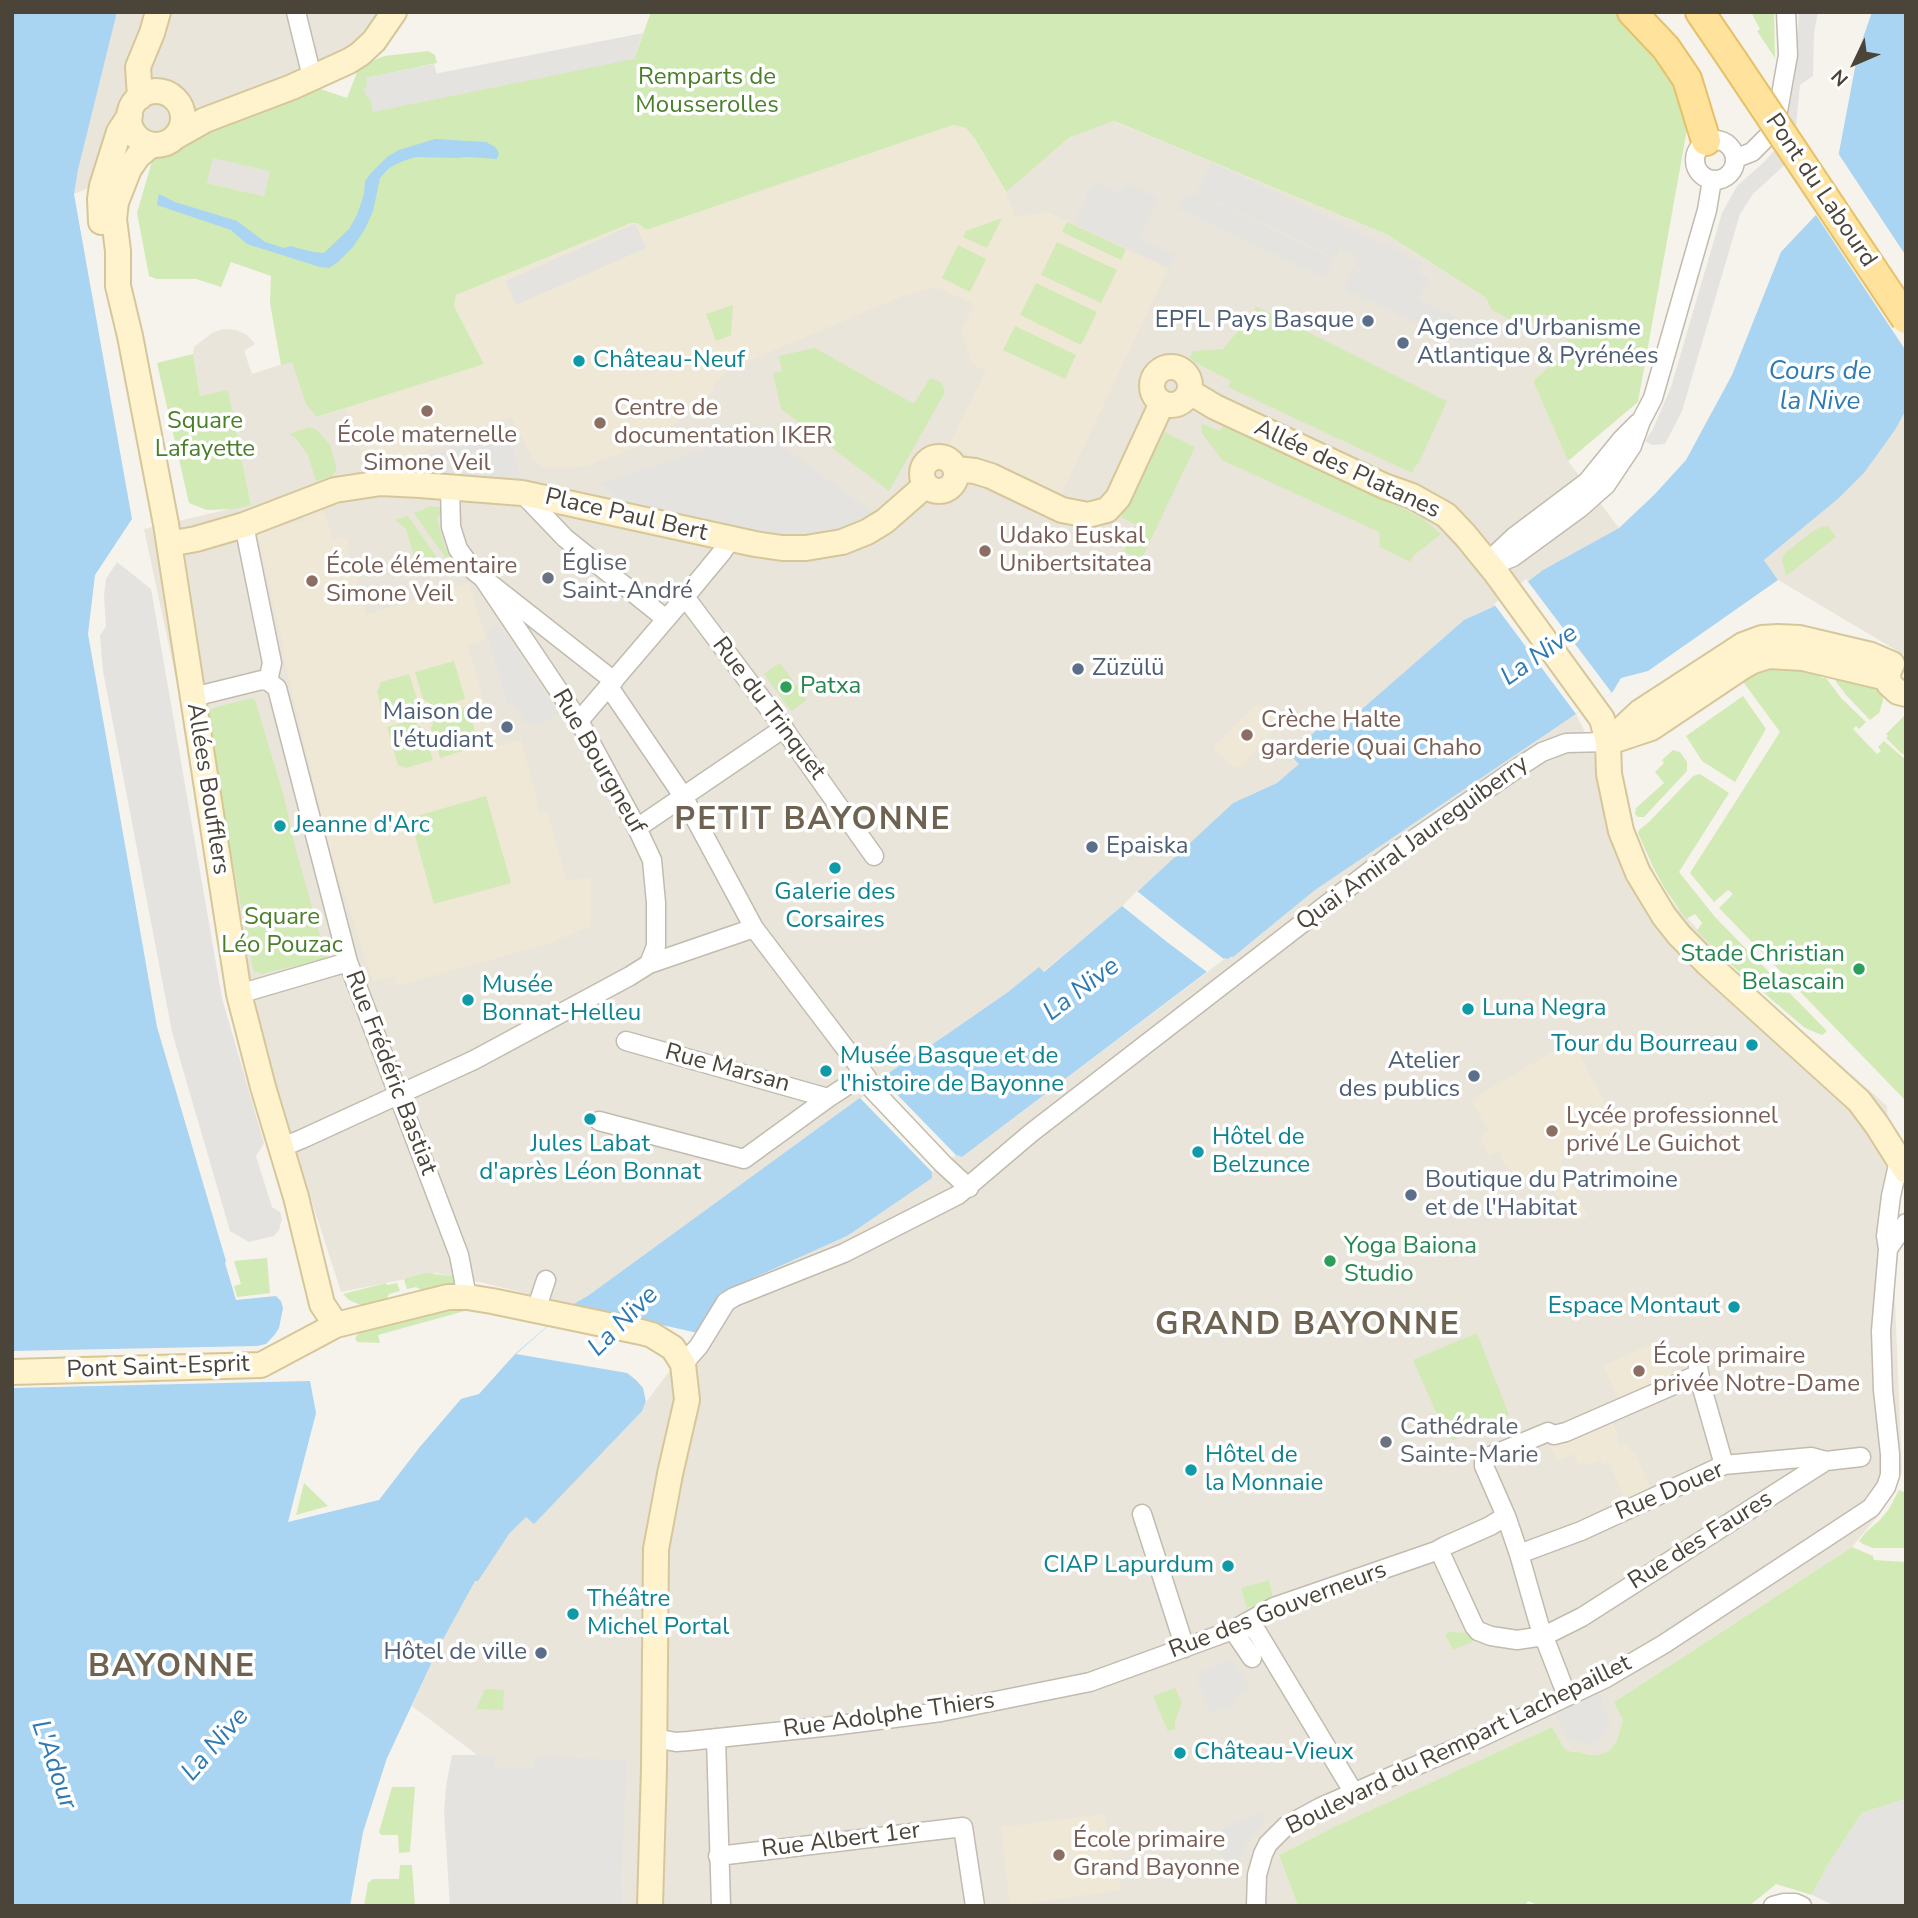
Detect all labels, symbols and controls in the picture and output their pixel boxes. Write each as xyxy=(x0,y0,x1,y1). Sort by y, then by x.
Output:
north arrow xyxy=(1820,28,1890,98)
text: N xyxy=(1826,63,1854,92)
park label: Remparts de Mousserolles xyxy=(635,64,779,120)
street label: Pont du Labourd xyxy=(1758,109,1882,273)
place label: EPFL Pays Basque xyxy=(1155,307,1354,335)
marker: EPFL Pays Basque xyxy=(1360,313,1376,329)
place label: Agence d'Urbanisme Atlantique & Pyrénées xyxy=(1417,315,1659,371)
marker: Agence d'Urbanisme Atlantique & Pyrénées xyxy=(1395,335,1411,351)
place label: Château-Neuf xyxy=(593,347,745,375)
marker: Château-Neuf xyxy=(571,353,587,369)
water label: Cours de la Nive xyxy=(1769,357,1871,418)
place label: Centre de documentation IKER xyxy=(614,395,832,451)
marker: École maternelle Simone Veil xyxy=(419,403,435,419)
park label: Square Lafayette xyxy=(155,408,255,464)
street label: Allée des Platanes xyxy=(1249,414,1445,526)
marker: Centre de documentation IKER xyxy=(592,415,608,431)
place label: École maternelle Simone Veil xyxy=(337,422,517,478)
street label: Place Paul Bert xyxy=(542,483,710,549)
place label: Udako Euskal Unibertsitatea xyxy=(999,523,1152,579)
marker: Udako Euskal Unibertsitatea xyxy=(977,543,993,559)
place label: Église Saint-André xyxy=(562,550,693,606)
place label: École élémentaire Simone Veil xyxy=(326,553,517,609)
marker: Église Saint-André xyxy=(540,570,556,586)
marker: École élémentaire Simone Veil xyxy=(304,573,320,589)
water label: La Nive xyxy=(1495,618,1585,694)
street label: Rue du Trinquet xyxy=(705,632,831,786)
place label: Züzülü xyxy=(1092,655,1165,683)
marker: Züzülü xyxy=(1070,661,1086,677)
place label: Patxa xyxy=(800,673,861,701)
marker: Patxa xyxy=(778,679,794,695)
street label: Rue Bourgneuf xyxy=(545,685,651,839)
place label: Maison de l'étudiant xyxy=(383,699,493,755)
street label: Allées Boufflers xyxy=(179,701,235,877)
place label: Crèche Halte garderie Quai Chaho xyxy=(1261,707,1482,763)
marker: Maison de l'étudiant xyxy=(499,719,515,735)
marker: Crèche Halte garderie Quai Chaho xyxy=(1239,727,1255,743)
street label: Quai Amiral Jaureguiberry xyxy=(1291,750,1535,938)
district label: PETIT BAYONNE xyxy=(676,802,950,840)
place label: Jeanne d'Arc xyxy=(294,812,430,840)
marker: Jeanne d'Arc xyxy=(272,818,288,834)
place label: Epaiska xyxy=(1106,833,1188,861)
marker: Epaiska xyxy=(1084,839,1100,855)
marker: Galerie des Corsaires xyxy=(827,860,843,876)
place label: Galerie des Corsaires xyxy=(774,879,896,935)
park label: Square Léo Pouzac xyxy=(221,904,343,960)
place label: Stade Christian Belascain xyxy=(1681,941,1845,997)
water label: La Nive xyxy=(1038,951,1126,1029)
marker: Stade Christian Belascain xyxy=(1851,961,1867,977)
street label: Rue Frédéric Bastiat xyxy=(338,967,442,1179)
place label: Musée Bonnat-Helleu xyxy=(482,972,641,1028)
marker: Musée Bonnat-Helleu xyxy=(460,992,476,1008)
place label: Luna Negra xyxy=(1482,995,1607,1023)
marker: Luna Negra xyxy=(1460,1001,1476,1017)
place label: Tour du Bourreau xyxy=(1551,1031,1738,1059)
marker: Tour du Bourreau xyxy=(1744,1037,1760,1053)
street label: Rue Marsan xyxy=(661,1039,793,1099)
place label: Musée Basque et de l'histoire de Bayonne xyxy=(840,1043,1064,1099)
place label: Atelier des publics xyxy=(1339,1048,1460,1104)
marker: Musée Basque et de l'histoire de Bayonne xyxy=(818,1063,834,1079)
marker: Atelier des publics xyxy=(1466,1068,1482,1084)
place label: Lycée professionnel privé Le Guichot xyxy=(1566,1103,1778,1159)
marker: Jules Labat d'après Léon Bonnat xyxy=(582,1111,598,1127)
marker: Lycée professionnel privé Le Guichot xyxy=(1544,1123,1560,1139)
place label: Hôtel de Belzunce xyxy=(1212,1124,1310,1180)
place label: Jules Labat d'après Léon Bonnat xyxy=(479,1131,701,1187)
marker: Hôtel de Belzunce xyxy=(1190,1144,1206,1160)
place label: Boutique du Patrimoine et de l'Habitat xyxy=(1425,1167,1678,1223)
marker: Boutique du Patrimoine et de l'Habitat xyxy=(1403,1187,1419,1203)
place label: Yoga Baiona Studio xyxy=(1344,1233,1477,1289)
marker: Yoga Baiona Studio xyxy=(1322,1253,1338,1269)
water label: La Nive xyxy=(582,1280,666,1364)
place label: Espace Montaut xyxy=(1548,1293,1720,1321)
marker: Espace Montaut xyxy=(1726,1299,1742,1315)
district label: GRAND BAYONNE xyxy=(1157,1307,1459,1345)
place label: École primaire privée Notre-Dame xyxy=(1653,1343,1860,1399)
street label: Pont Saint-Esprit xyxy=(66,1350,250,1386)
marker: École primaire privée Notre-Dame xyxy=(1631,1363,1647,1379)
place label: Cathédrale Sainte-Marie xyxy=(1400,1414,1538,1470)
marker: Cathédrale Sainte-Marie xyxy=(1378,1434,1394,1450)
place label: Hôtel de la Monnaie xyxy=(1205,1442,1323,1498)
street label: Rue Douer xyxy=(1612,1456,1728,1528)
marker: Hôtel de la Monnaie xyxy=(1183,1462,1199,1478)
street label: Rue des Faures xyxy=(1624,1485,1778,1597)
place label: CIAP Lapurdum xyxy=(1043,1552,1214,1580)
street label: Rue des Gouverneurs xyxy=(1165,1556,1391,1666)
marker: CIAP Lapurdum xyxy=(1220,1558,1236,1574)
place label: Théâtre Michel Portal xyxy=(587,1586,729,1642)
marker: Théâtre Michel Portal xyxy=(565,1606,581,1622)
place label: Hôtel de ville xyxy=(383,1639,527,1667)
marker: Hôtel de ville xyxy=(533,1645,549,1661)
district label: BAYONNE xyxy=(89,1649,255,1687)
street label: Boulevard du Rempart Lachepaillet xyxy=(1282,1650,1636,1842)
street label: Rue Adolphe Thiers xyxy=(781,1687,997,1745)
water label: La Nive xyxy=(176,1702,256,1788)
water label: L'Adour xyxy=(23,1716,83,1814)
place label: Château-Vieux xyxy=(1194,1739,1354,1767)
marker: Château-Vieux xyxy=(1172,1745,1188,1761)
street label: Rue Albert 1er xyxy=(760,1817,922,1865)
place label: École primaire Grand Bayonne xyxy=(1073,1827,1240,1883)
marker: École primaire Grand Bayonne xyxy=(1051,1847,1067,1863)

